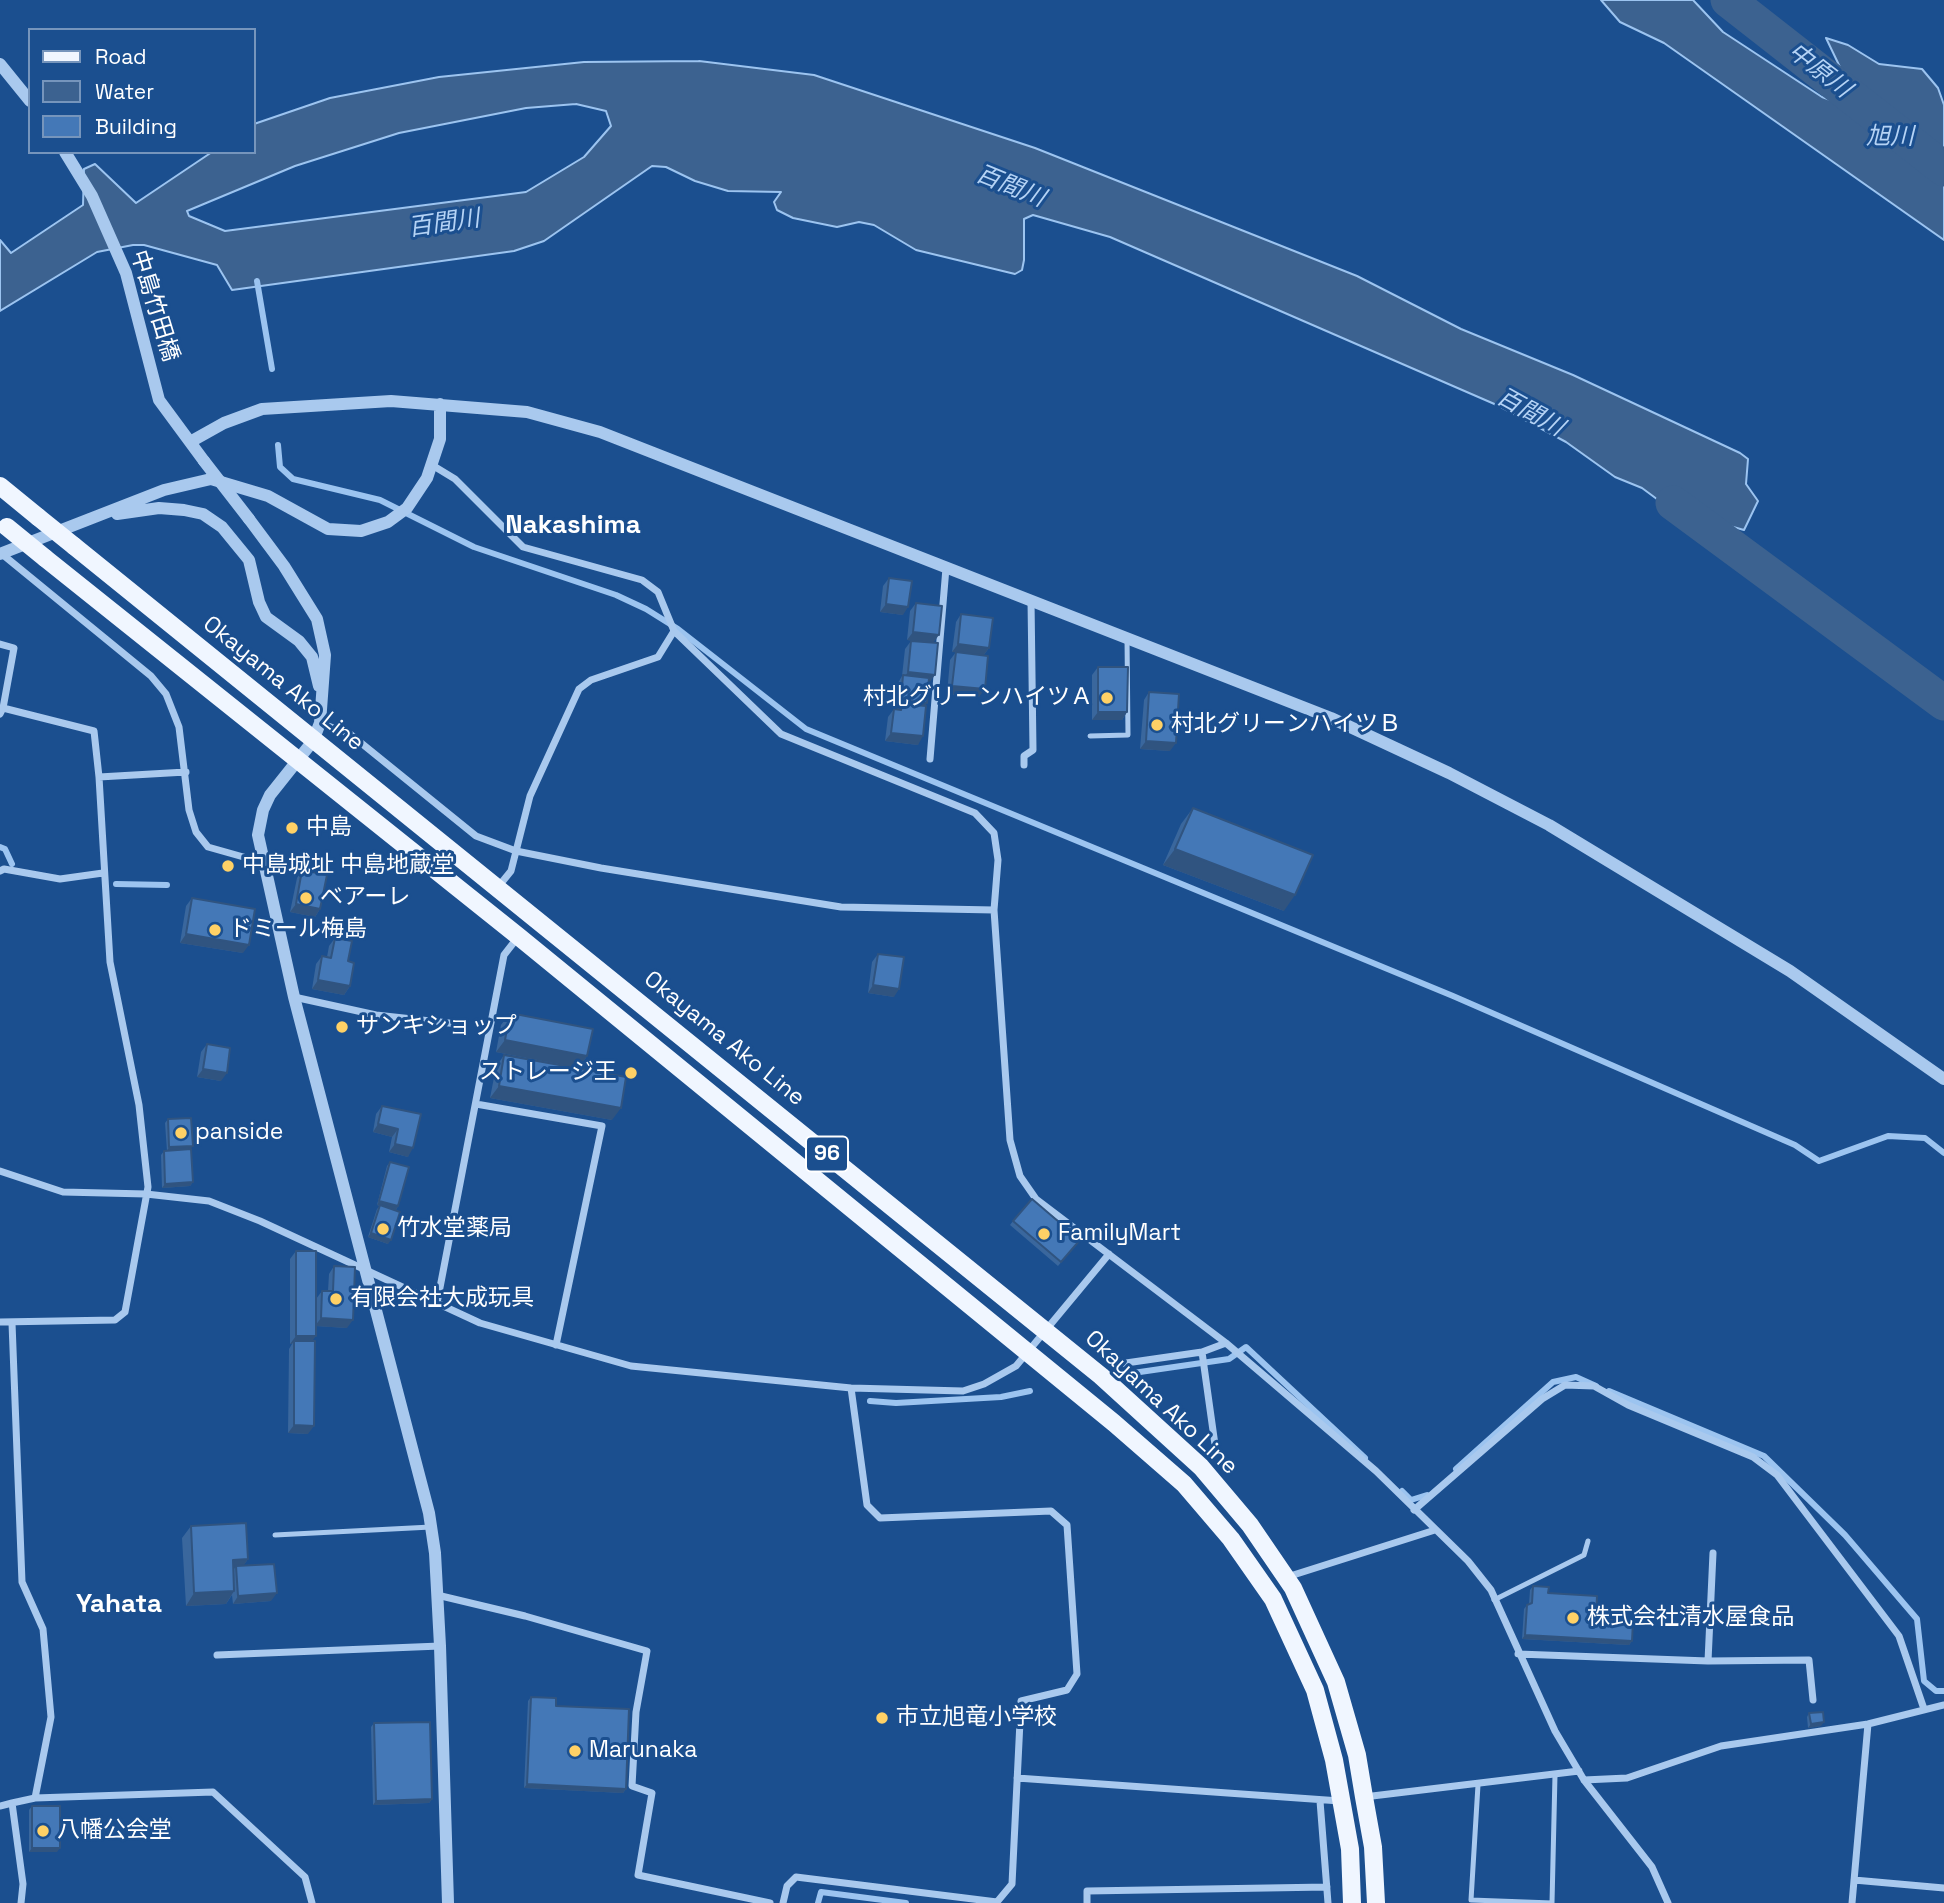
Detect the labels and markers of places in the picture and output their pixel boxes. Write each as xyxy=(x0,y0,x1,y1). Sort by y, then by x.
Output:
place label: 村北グリーンハイツＡ xyxy=(863,684,1093,712)
marker: 村北グリーンハイツＡ xyxy=(1099,690,1115,706)
place label: 村北グリーンハイツＢ xyxy=(1171,711,1401,739)
marker: 村北グリーンハイツＢ xyxy=(1149,717,1165,733)
place label: 中島 xyxy=(306,814,352,842)
marker: 中島 xyxy=(284,820,300,836)
place label: 中島城址 中島地蔵堂 xyxy=(242,852,455,880)
marker: 中島城址 中島地蔵堂 xyxy=(220,858,236,874)
place label: ベアーレ xyxy=(320,884,411,912)
marker: ベアーレ xyxy=(298,890,314,906)
place label: ドミール梅島 xyxy=(229,916,367,944)
marker: ドミール梅島 xyxy=(207,922,223,938)
place label: サンキショップ xyxy=(356,1013,517,1041)
marker: サンキショップ xyxy=(334,1019,350,1035)
place label: ストレージ王 xyxy=(479,1059,617,1087)
marker: ストレージ王 xyxy=(623,1065,639,1081)
place label: panside xyxy=(195,1119,283,1147)
marker: panside xyxy=(173,1125,189,1141)
place label: 竹水堂薬局 xyxy=(397,1215,512,1243)
place label: FamilyMart xyxy=(1058,1220,1181,1248)
marker: 竹水堂薬局 xyxy=(375,1221,391,1237)
marker: FamilyMart xyxy=(1036,1226,1052,1242)
place label: 有限会社大成玩具 xyxy=(350,1285,534,1313)
marker: 有限会社大成玩具 xyxy=(328,1291,344,1307)
place label: 株式会社清水屋食品 xyxy=(1587,1604,1794,1632)
marker: 株式会社清水屋食品 xyxy=(1565,1610,1581,1626)
place label: 市立旭竜小学校 xyxy=(896,1704,1057,1732)
marker: 市立旭竜小学校 xyxy=(874,1710,890,1726)
place label: Marunaka xyxy=(589,1737,698,1765)
marker: Marunaka xyxy=(567,1743,583,1759)
place label: 八幡公会堂 xyxy=(57,1817,172,1845)
marker: 八幡公会堂 xyxy=(35,1823,51,1839)

